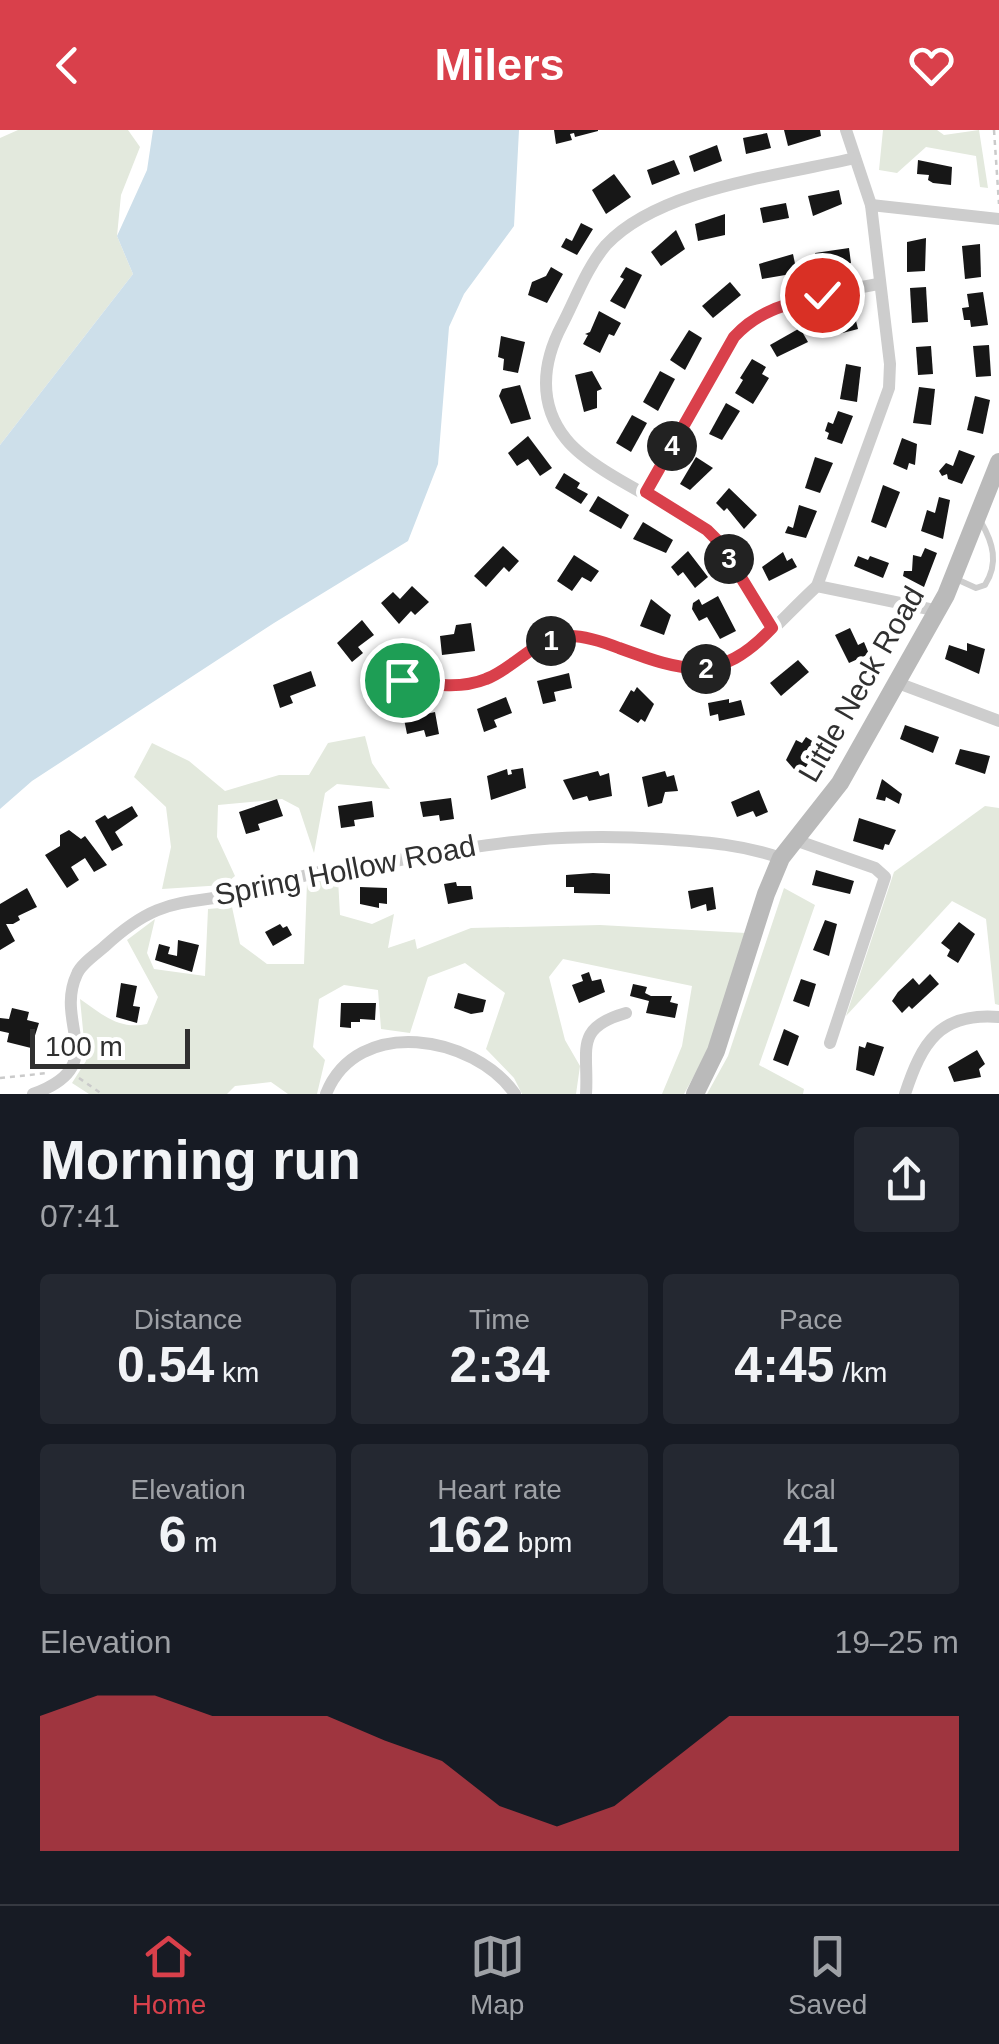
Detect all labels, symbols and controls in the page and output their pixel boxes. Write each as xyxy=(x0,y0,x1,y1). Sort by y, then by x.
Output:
icon: back xyxy=(40,38,95,93)
icon: heart xyxy=(904,38,959,93)
text: Milers xyxy=(434,39,565,90)
pin xyxy=(780,253,865,338)
icon: check xyxy=(795,268,850,323)
pin: 4 xyxy=(647,421,697,471)
text: 4 xyxy=(664,430,680,461)
pin: 3 xyxy=(704,534,754,584)
text: 3 xyxy=(721,543,737,574)
street label: Little Neck Road xyxy=(792,580,930,788)
pin: 1 xyxy=(526,616,576,666)
text: 1 xyxy=(543,625,559,656)
pin xyxy=(360,638,445,723)
pin: 2 xyxy=(681,644,731,694)
icon: arrive xyxy=(375,653,430,708)
text: 2 xyxy=(698,653,714,684)
street label: Spring Hollow Road xyxy=(212,829,478,911)
scale bar xyxy=(30,1024,190,1068)
text: 100 m xyxy=(45,1031,123,1062)
button: share xyxy=(854,1127,959,1232)
text: Morning run xyxy=(40,1129,361,1191)
text: 07:41 xyxy=(40,1198,120,1234)
text: Distance xyxy=(134,1304,243,1335)
text: Time xyxy=(469,1304,530,1335)
text: Pace xyxy=(779,1304,843,1335)
text: 0.54 xyxy=(117,1337,214,1393)
text: 2:34 xyxy=(449,1337,550,1393)
text: 4:45 xyxy=(734,1337,834,1393)
text: km xyxy=(214,1357,259,1388)
text: /km xyxy=(834,1357,887,1388)
text: Elevation xyxy=(131,1474,246,1505)
text: Heart rate xyxy=(437,1474,562,1505)
text: kcal xyxy=(786,1474,836,1505)
text: 6 xyxy=(159,1507,187,1563)
text: 162 xyxy=(427,1507,510,1563)
text: 41 xyxy=(783,1507,839,1563)
text: m xyxy=(187,1527,218,1558)
text: bpm xyxy=(510,1527,572,1558)
text: Elevation xyxy=(40,1624,172,1660)
text: 19–25 m xyxy=(834,1624,959,1660)
tab: Home xyxy=(132,1929,206,2021)
tab: Map xyxy=(470,1929,525,2021)
tab: Saved xyxy=(788,1929,867,2021)

